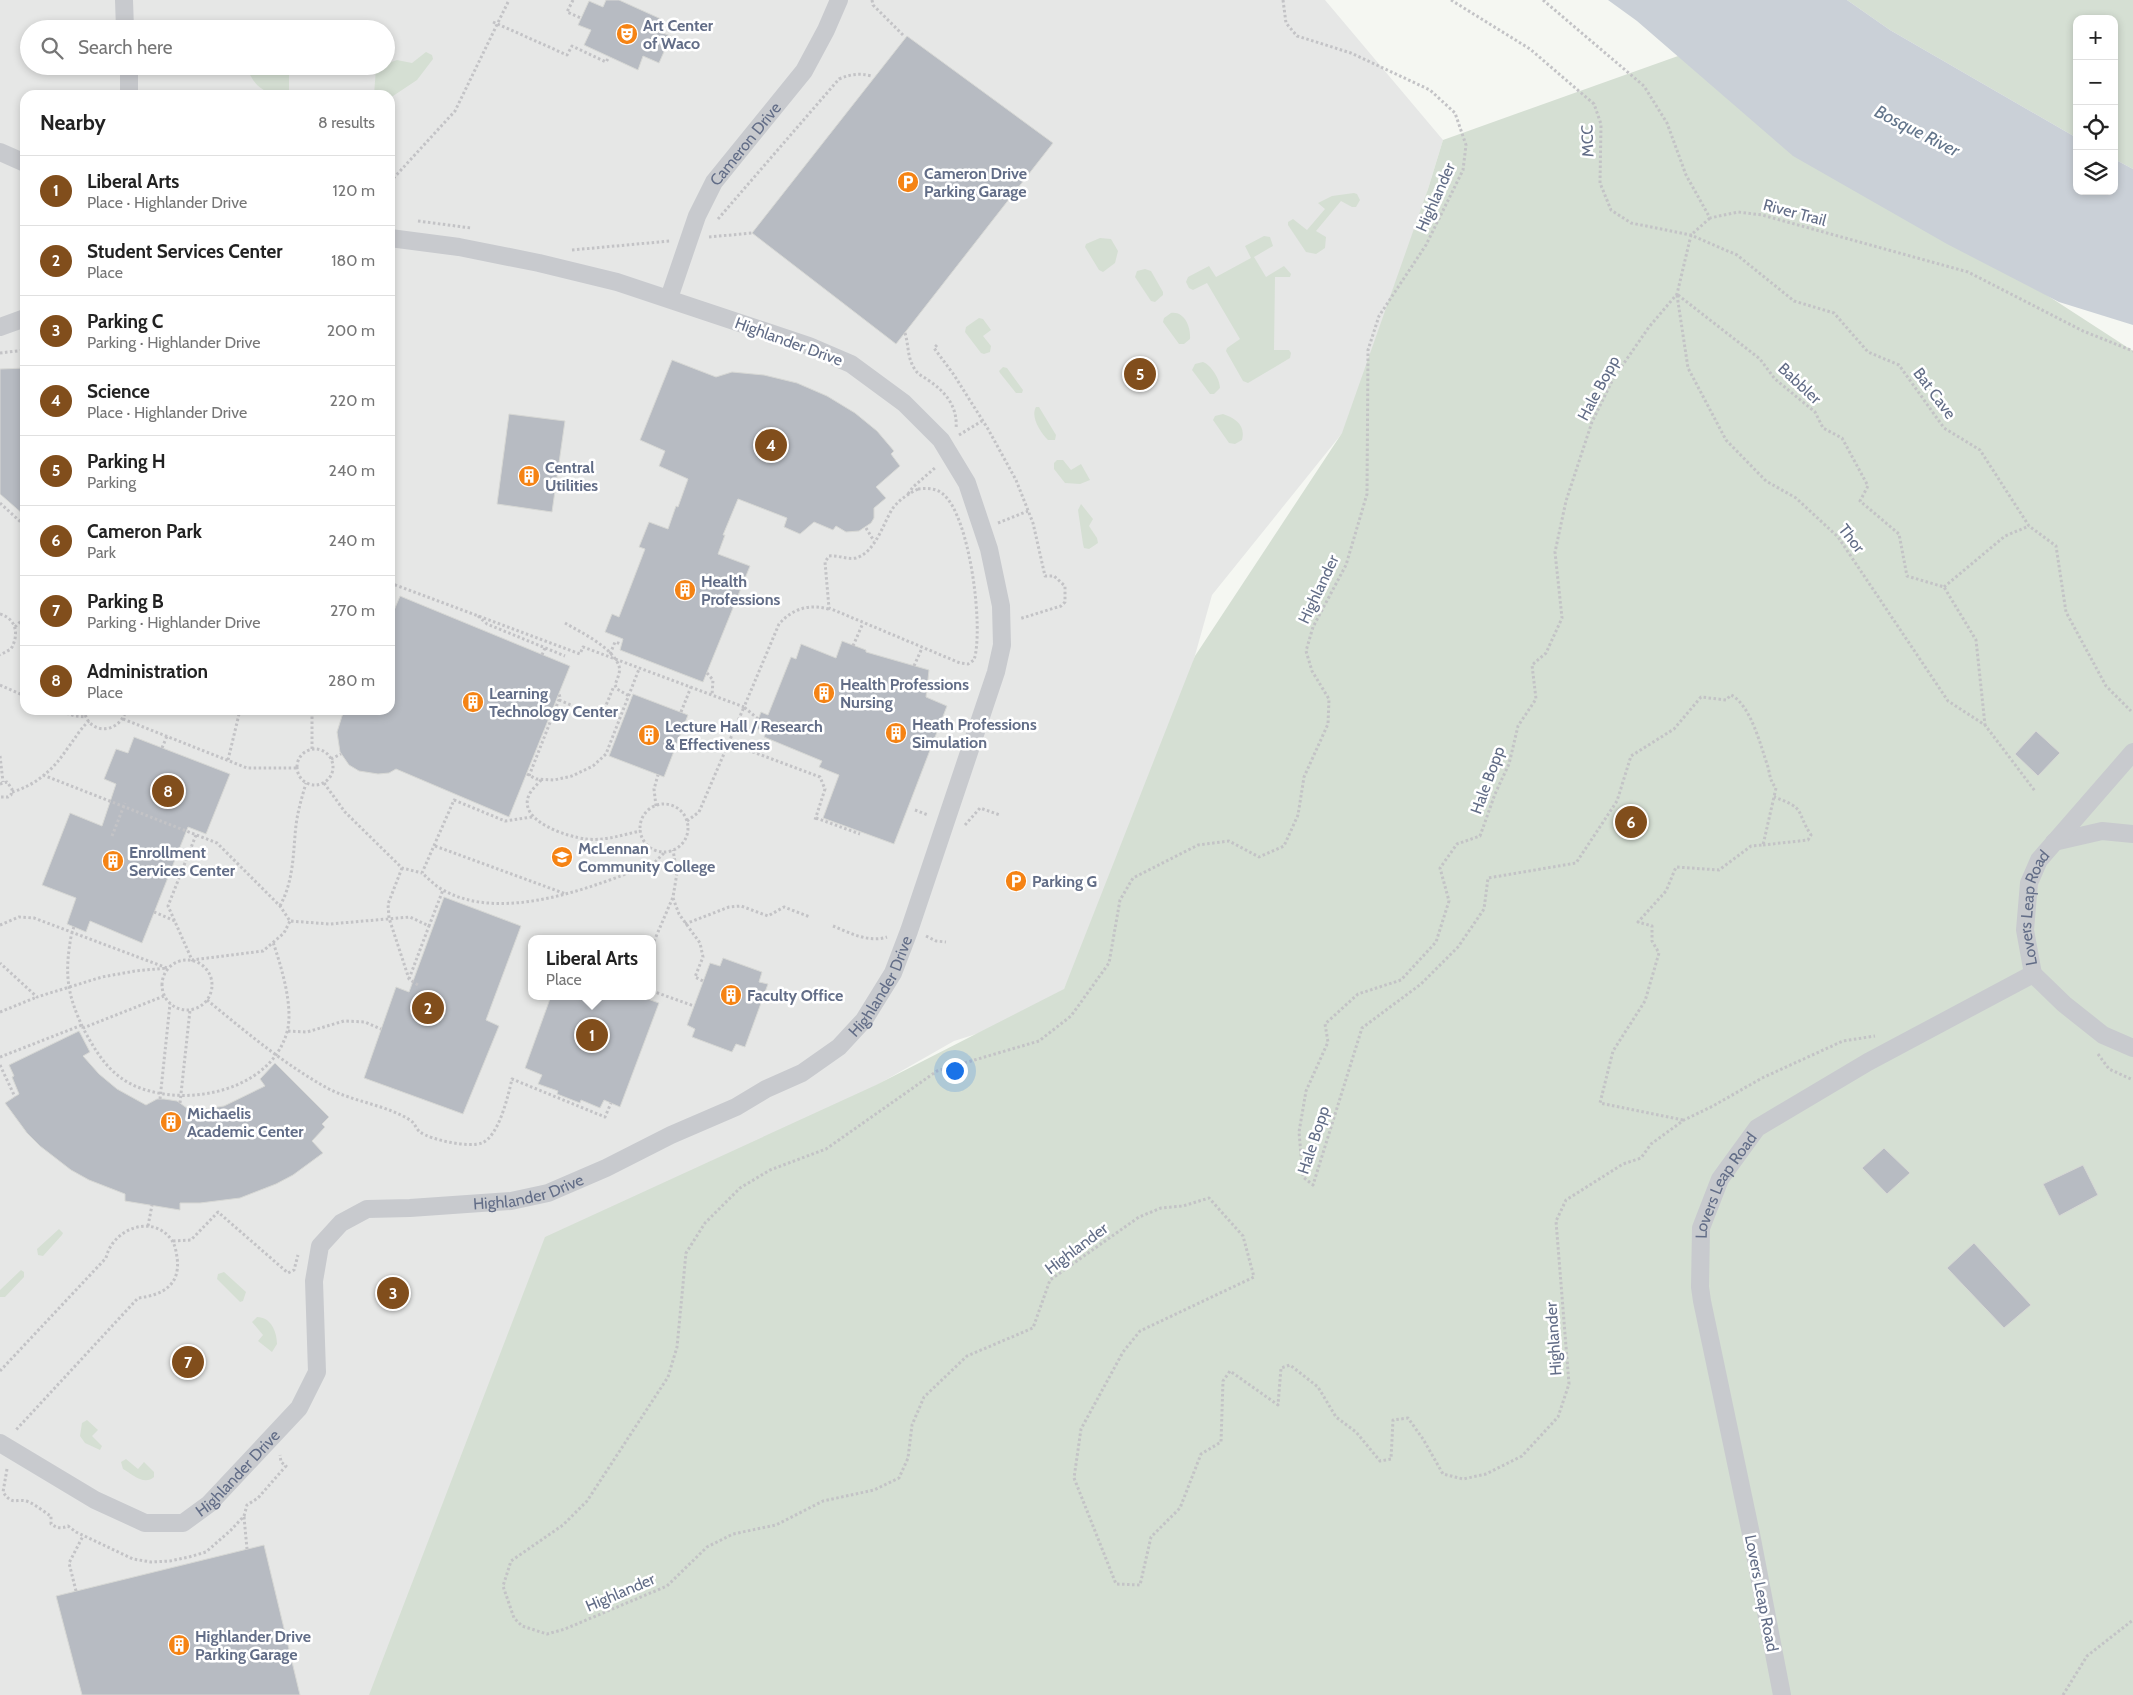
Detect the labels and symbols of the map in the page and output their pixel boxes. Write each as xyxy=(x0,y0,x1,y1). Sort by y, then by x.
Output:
place label: Art Center of Waco xyxy=(643,16,714,53)
theatre icon: Art Center of Waco xyxy=(615,22,639,46)
street label: Cameron Drive xyxy=(706,98,785,190)
water label: Bosque River xyxy=(1871,100,1964,162)
street label: MCC xyxy=(1577,124,1598,158)
street label: Highlander xyxy=(1412,159,1460,235)
place label: Cameron Drive Parking Garage xyxy=(924,164,1027,201)
parking icon: Cameron Drive Parking Garage xyxy=(896,170,920,194)
street label: River Trail xyxy=(1761,195,1829,230)
street label: Highlander Drive xyxy=(732,313,845,370)
street label: Hale Bopp xyxy=(1574,353,1623,424)
pin: 5 xyxy=(1124,355,1156,393)
street label: Babbler xyxy=(1774,359,1826,409)
street label: Bat Cave xyxy=(1909,364,1960,423)
pin: 4 xyxy=(755,426,787,464)
place label: Central Utilities xyxy=(545,458,598,495)
building icon: Central Utilities xyxy=(517,464,541,488)
street label: Thor xyxy=(1835,520,1869,557)
street label: Highlander xyxy=(1294,551,1343,627)
place label: Health Professions xyxy=(701,572,780,609)
building icon: Health Professions xyxy=(673,578,697,602)
place label: Health Professions Nursing xyxy=(840,675,969,712)
building icon: Health Professions Nursing xyxy=(812,681,836,705)
place label: Learning Technology Center xyxy=(489,684,619,721)
building icon: Learning Technology Center xyxy=(461,690,485,714)
place label: Heath Professions Simulation xyxy=(912,715,1037,752)
place label: Lecture Hall / Research & Effectiveness xyxy=(665,717,823,754)
building icon: Heath Professions Simulation xyxy=(884,721,908,745)
building icon: Lecture Hall / Research & Effectiveness xyxy=(637,723,661,747)
street label: Hale Bopp xyxy=(1466,744,1508,817)
pin: 8 xyxy=(152,772,184,810)
pin: 6 xyxy=(1615,803,1647,841)
place label: McLennan Community College xyxy=(578,839,715,876)
place label: Enrollment Services Center xyxy=(129,843,236,880)
school or university icon: McLennan Community College xyxy=(550,845,574,869)
street label: Lovers Leap Road xyxy=(2016,846,2053,967)
building icon: Enrollment Services Center xyxy=(101,849,125,873)
parking icon: Parking G xyxy=(1004,869,1028,893)
place label: Parking G xyxy=(1032,872,1097,891)
street label: Highlander Drive xyxy=(844,933,916,1041)
building icon: Faculty Office xyxy=(719,983,743,1007)
place label: Faculty Office xyxy=(747,986,843,1005)
pin: 2 xyxy=(412,989,444,1027)
pin: 1 xyxy=(576,1016,608,1054)
your location xyxy=(942,1058,968,1084)
place label: Michaelis Academic Center xyxy=(187,1104,304,1141)
street label: Hale Bopp xyxy=(1294,1104,1333,1177)
building icon: Michaelis Academic Center xyxy=(159,1110,183,1134)
street label: Lovers Leap Road xyxy=(1692,1129,1761,1239)
street label: Highlander Drive xyxy=(472,1170,586,1214)
street label: Highlander xyxy=(1041,1218,1112,1278)
pin: 3 xyxy=(377,1274,409,1312)
street label: Highlander xyxy=(1541,1301,1566,1376)
pin: 7 xyxy=(172,1343,204,1381)
street label: Highlander Drive xyxy=(192,1426,284,1521)
street label: Lovers Leap Road xyxy=(1741,1533,1782,1653)
street label: Highlander xyxy=(583,1569,659,1616)
place label: Highlander Drive Parking Garage xyxy=(195,1627,311,1664)
building icon: Highlander Drive Parking Garage xyxy=(167,1633,191,1657)

